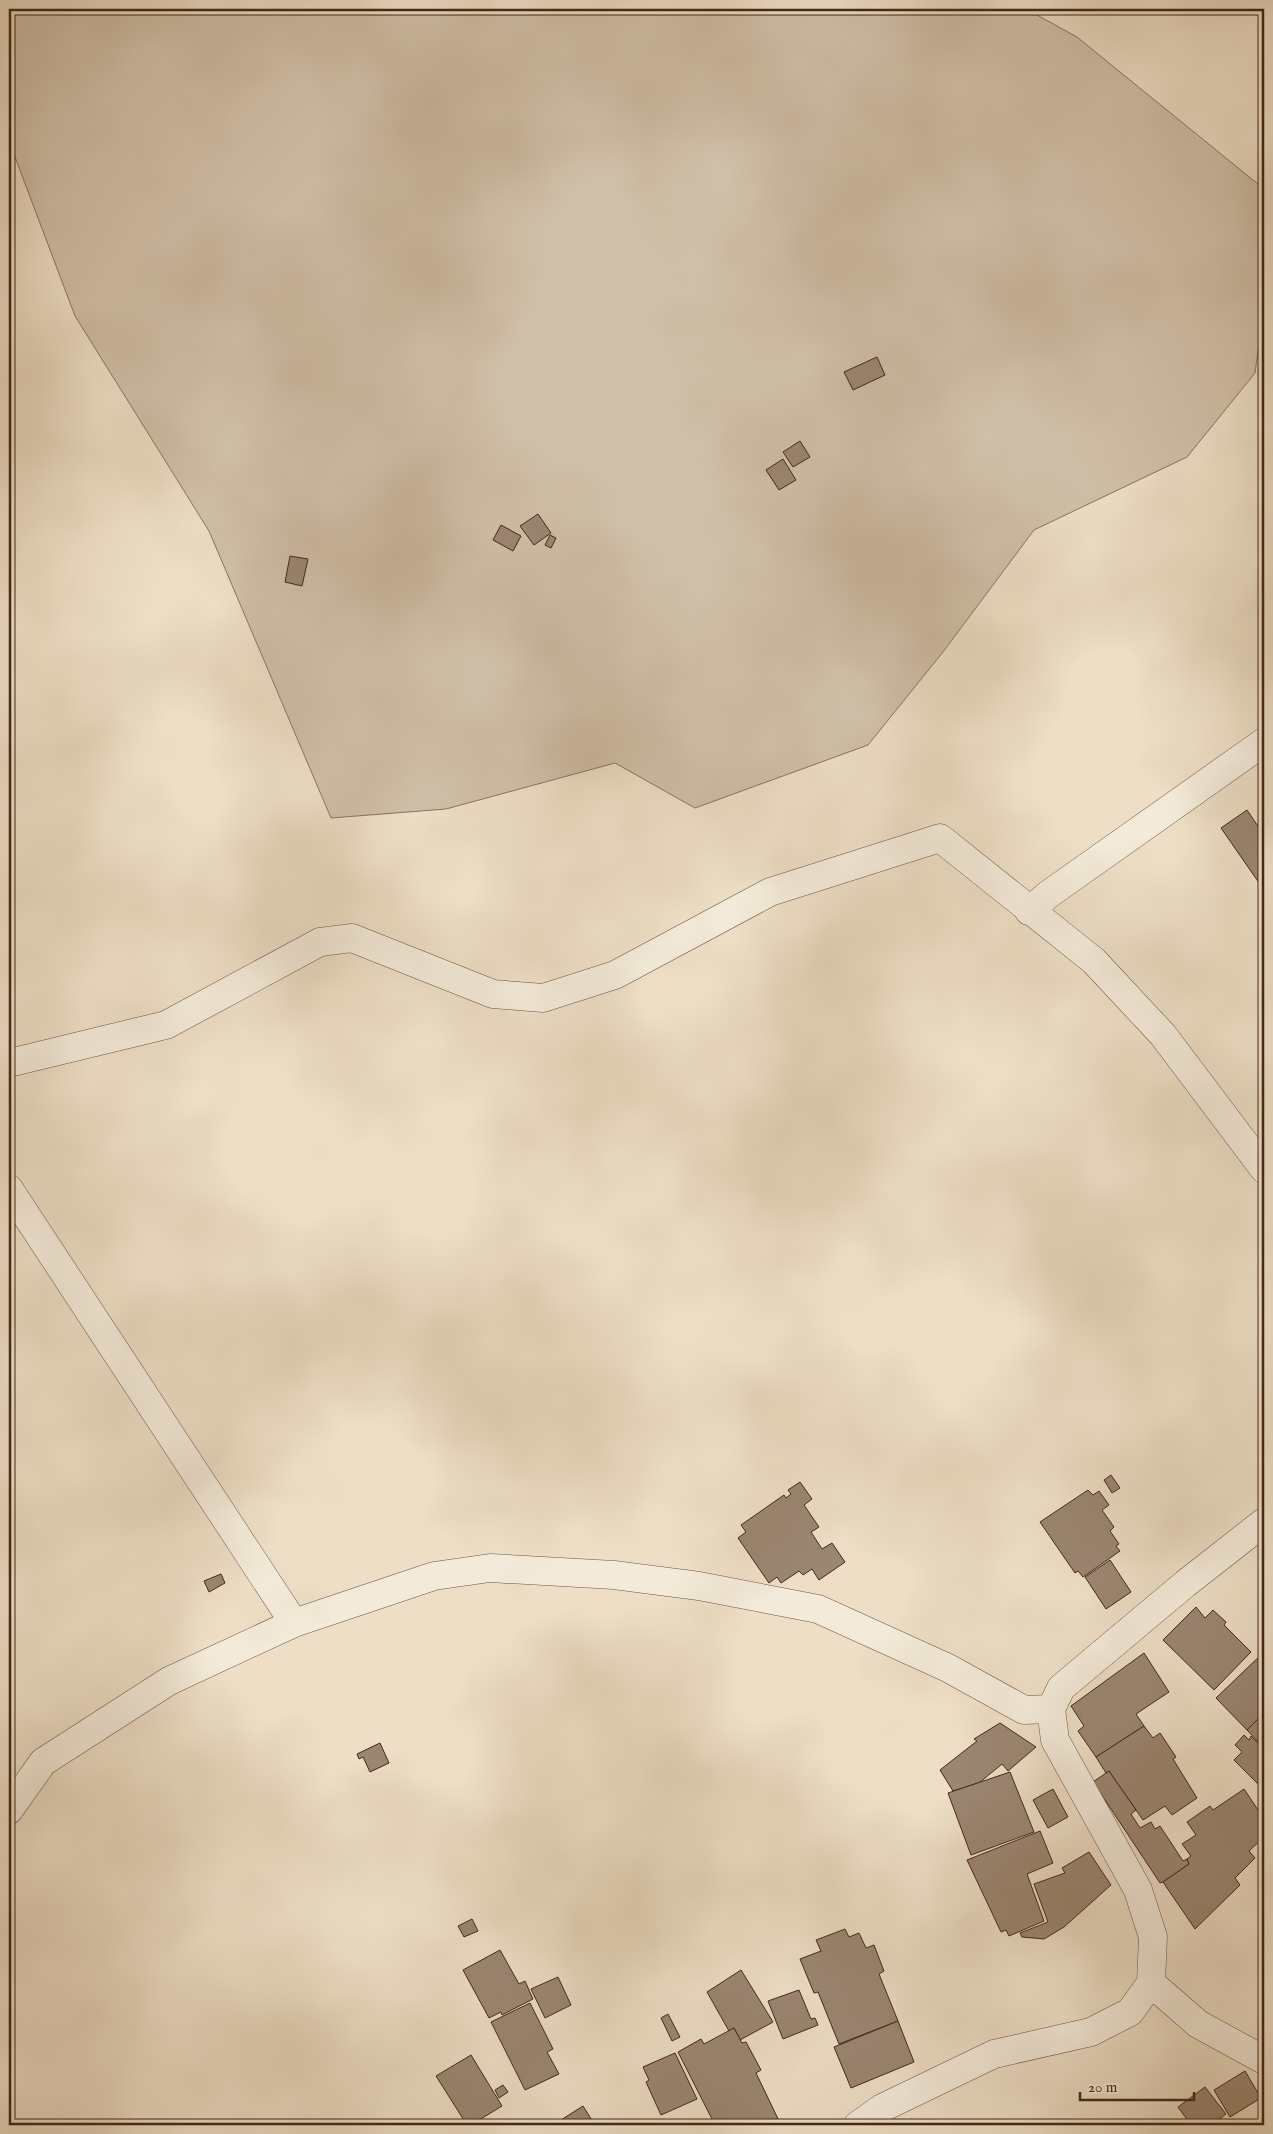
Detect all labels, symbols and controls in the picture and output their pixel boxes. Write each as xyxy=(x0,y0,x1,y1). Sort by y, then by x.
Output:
scale bar xyxy=(1080,2069,1194,2101)
text: 20 m xyxy=(1088,2078,1118,2097)

